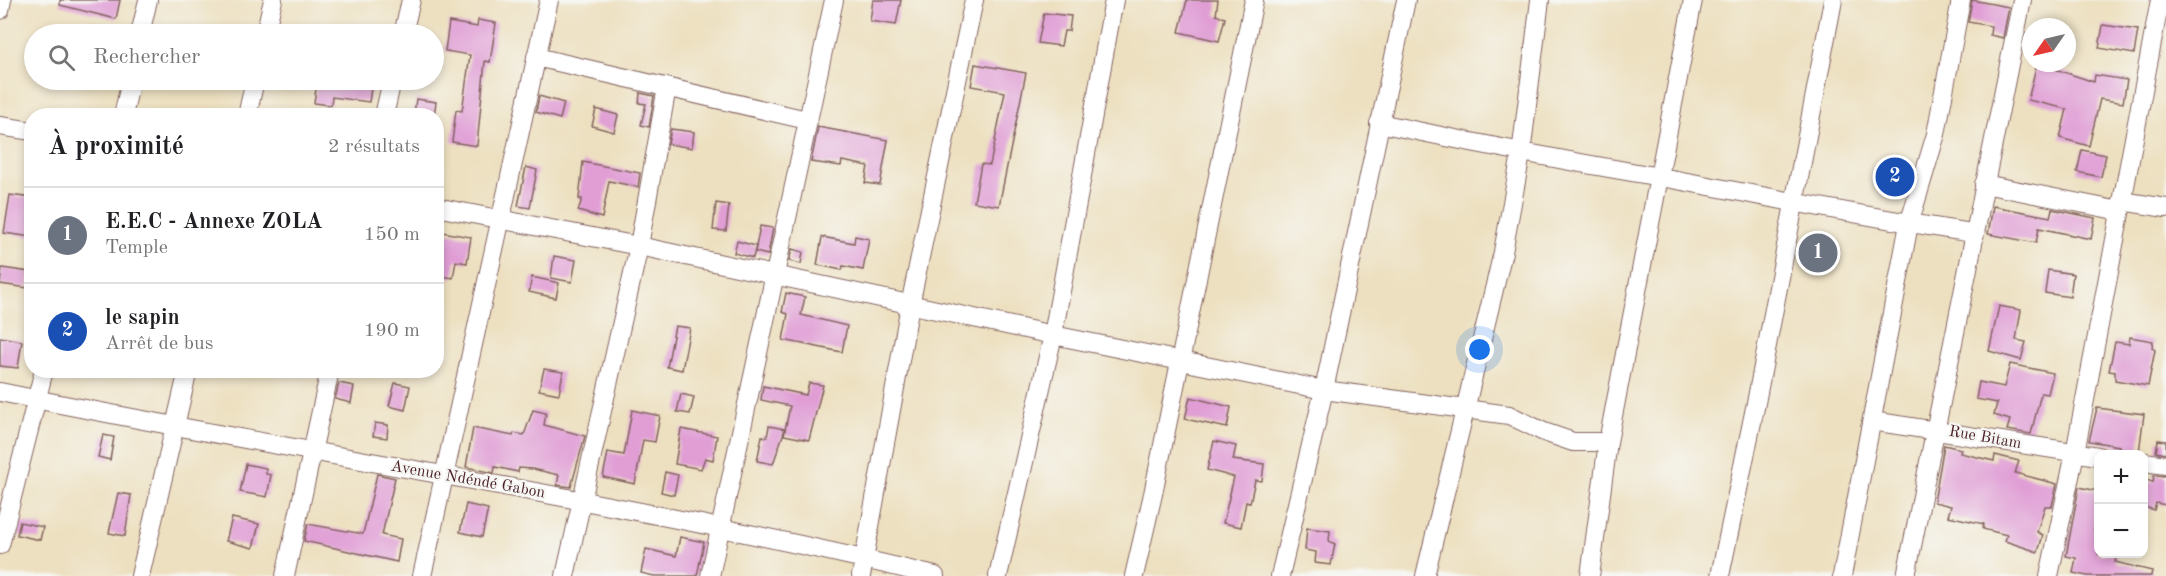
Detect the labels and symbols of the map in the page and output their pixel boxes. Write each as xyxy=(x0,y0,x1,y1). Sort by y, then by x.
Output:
north arrow xyxy=(2022,18,2076,72)
pin: 2 xyxy=(1876,154,1914,200)
pin: 1 xyxy=(1798,230,1838,276)
your location xyxy=(1465,335,1494,364)
street label: Rue Bitam xyxy=(1947,424,2023,452)
street label: Avenue Ndéndé Gabon xyxy=(390,459,547,502)

